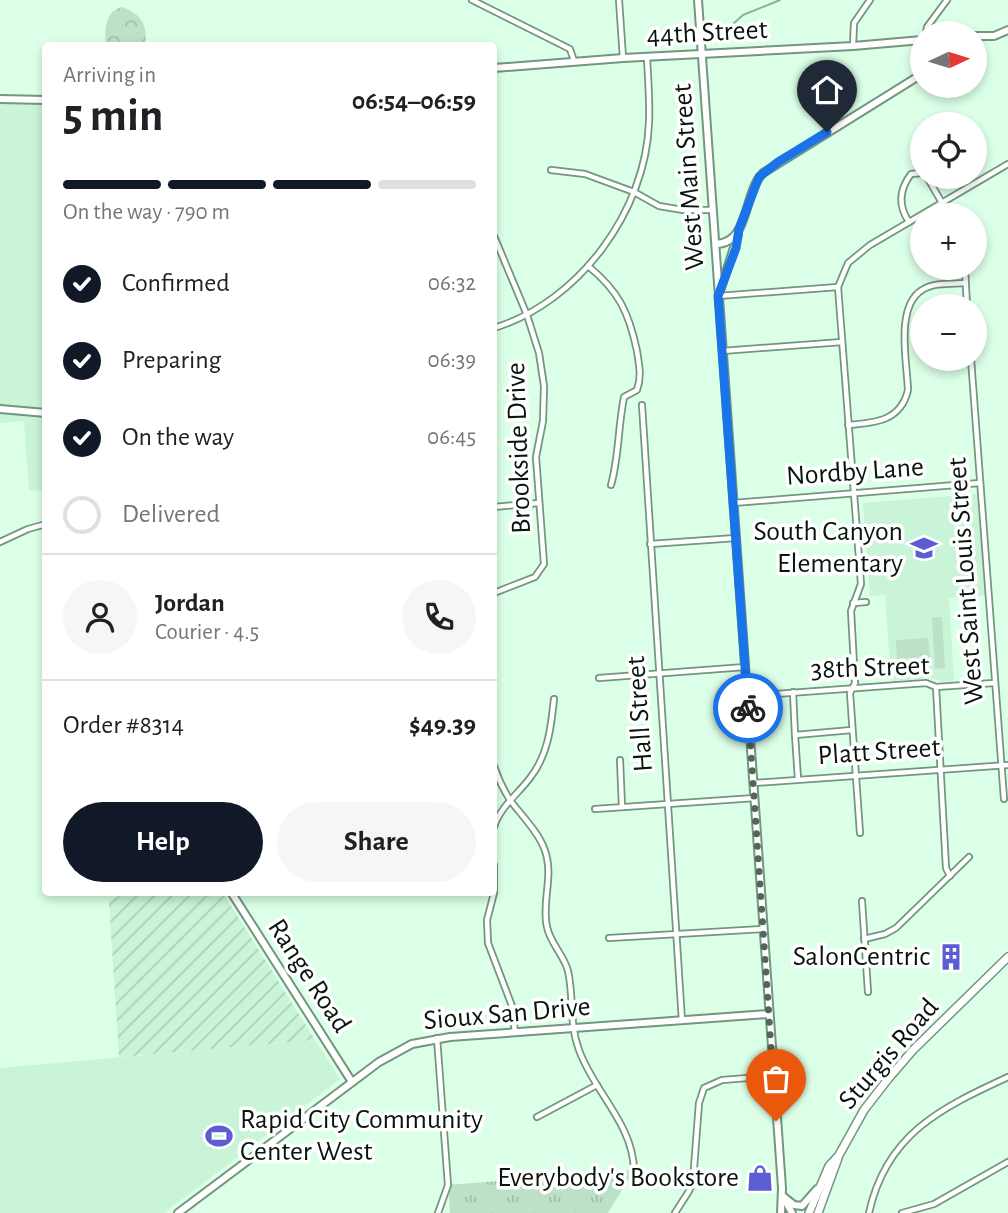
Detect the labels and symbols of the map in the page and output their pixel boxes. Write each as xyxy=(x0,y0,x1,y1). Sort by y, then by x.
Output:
street label: 44th Street xyxy=(646,16,768,50)
north arrow xyxy=(910,21,987,98)
pin xyxy=(797,60,857,132)
street label: West Main Street xyxy=(669,83,709,271)
street label: Brookside Drive xyxy=(502,362,536,534)
street label: Nordby Lane xyxy=(785,453,925,491)
street label: West Saint Louis Street xyxy=(943,456,989,706)
place label: South Canyon Elementary xyxy=(754,518,903,578)
school or university icon: South Canyon Elementary xyxy=(909,533,939,563)
street label: 38th Street xyxy=(810,652,930,684)
street label: Hall Street xyxy=(622,655,658,773)
courier xyxy=(713,673,783,743)
street label: Platt Street xyxy=(817,734,941,770)
street label: Range Road xyxy=(262,914,356,1038)
building icon: SalonCentric xyxy=(936,942,966,972)
place label: SalonCentric xyxy=(793,943,930,971)
street label: Sioux San Drive xyxy=(422,993,592,1035)
street label: Sturgis Road xyxy=(834,993,944,1115)
pin xyxy=(746,1049,806,1121)
place label: Rapid City Community Center West xyxy=(240,1106,483,1166)
sports icon: Rapid City Community Center West xyxy=(204,1121,234,1151)
shop icon: Everybody's Bookstore xyxy=(745,1163,775,1193)
place label: Everybody's Bookstore xyxy=(497,1164,739,1192)

